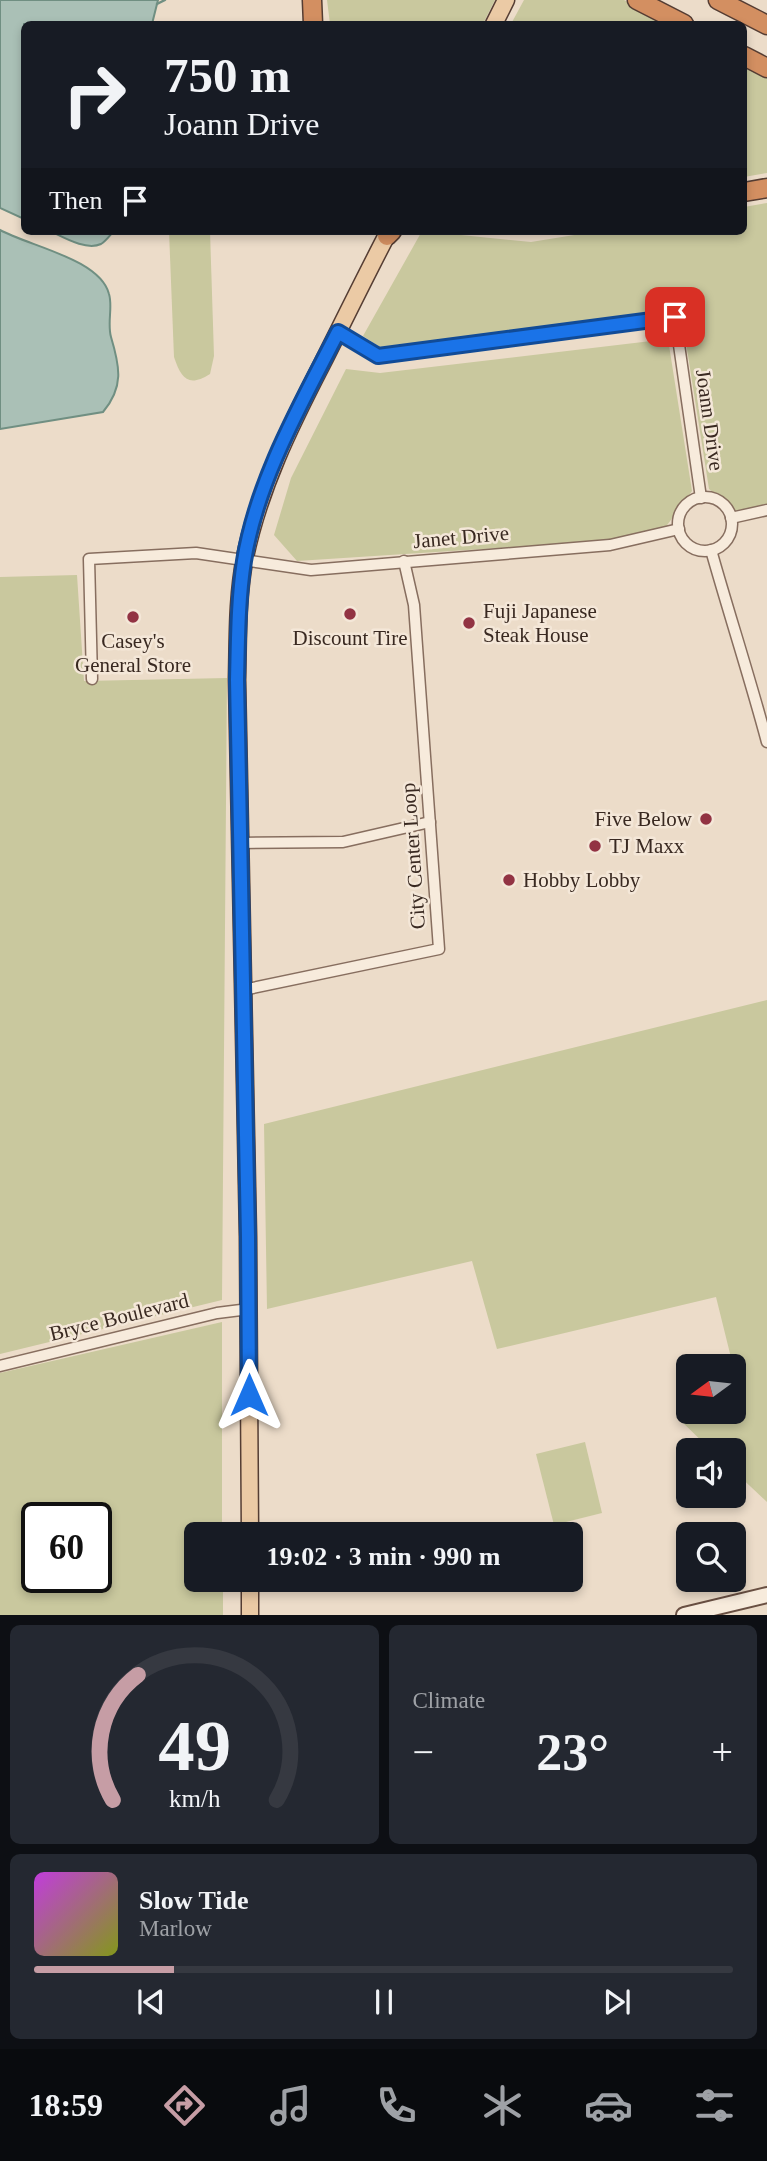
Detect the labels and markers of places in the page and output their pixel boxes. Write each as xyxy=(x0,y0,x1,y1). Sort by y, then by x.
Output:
pin xyxy=(645,287,705,347)
place label: Fuji Japanese Steak House xyxy=(483,599,597,647)
marker: Discount Tire xyxy=(342,606,358,622)
marker: Casey's General Store xyxy=(125,609,141,625)
marker: Fuji Japanese Steak House xyxy=(461,615,477,631)
place label: Discount Tire xyxy=(293,626,407,650)
place label: Casey's General Store xyxy=(75,629,191,677)
place label: Five Below xyxy=(595,807,693,831)
marker: Five Below xyxy=(698,811,714,827)
place label: TJ Maxx xyxy=(609,834,685,858)
marker: TJ Maxx xyxy=(587,838,603,854)
place label: Hobby Lobby xyxy=(523,868,641,892)
marker: Hobby Lobby xyxy=(501,872,517,888)

